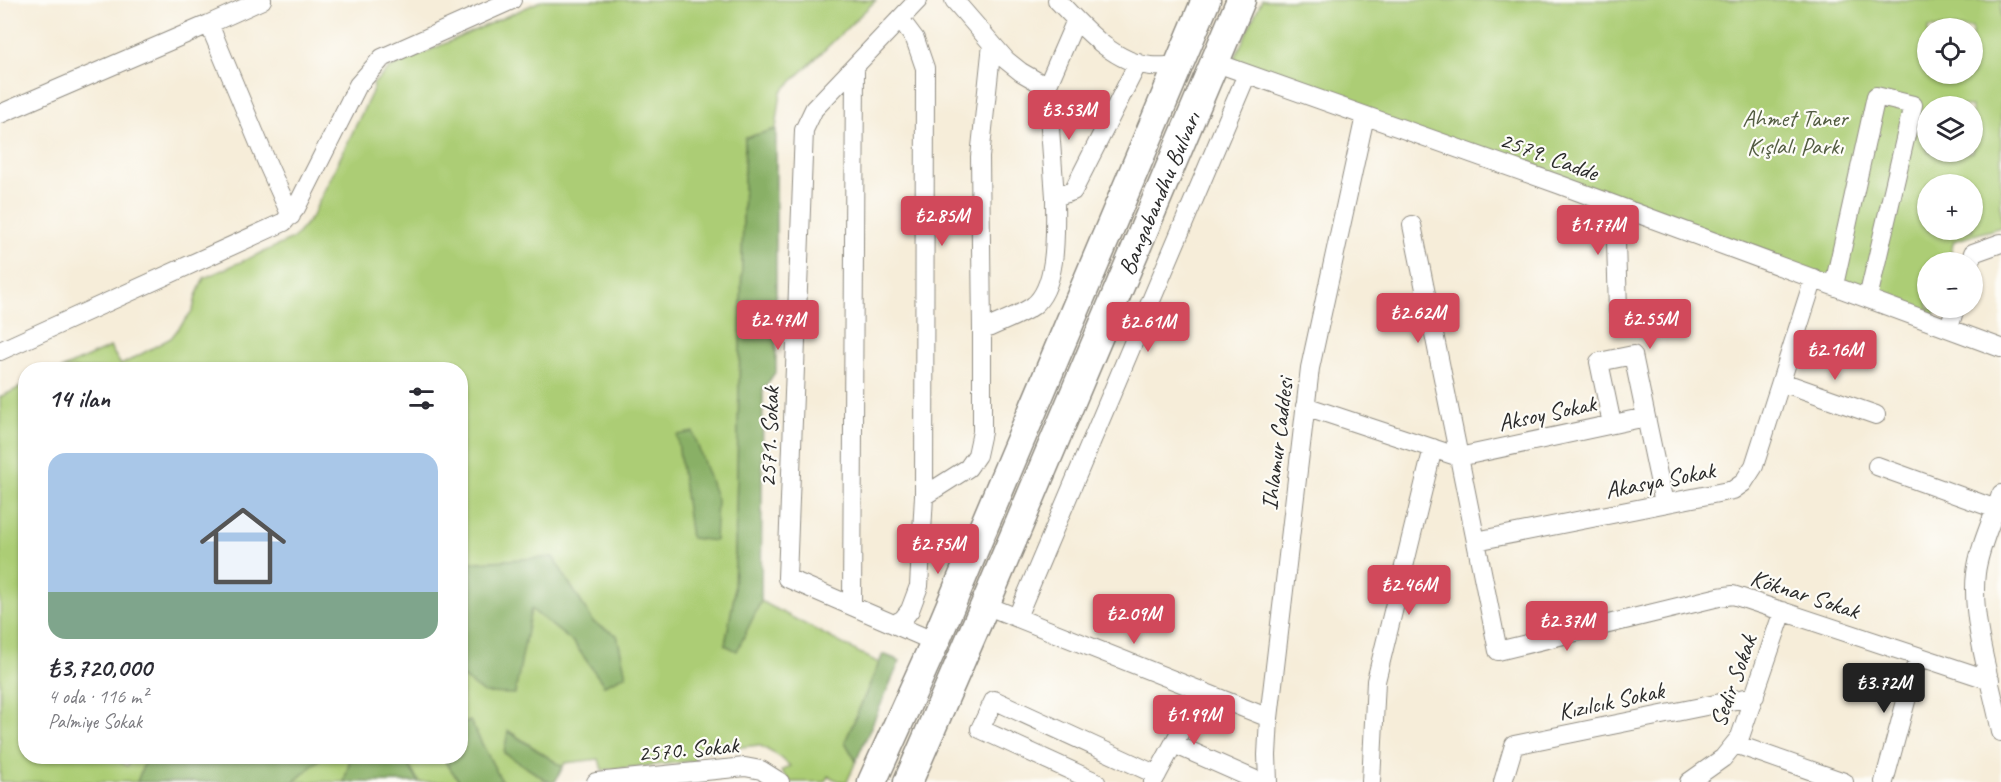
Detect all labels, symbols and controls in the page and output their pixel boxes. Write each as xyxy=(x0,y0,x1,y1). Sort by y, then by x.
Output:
map controls xyxy=(1917,18,1983,318)
button: locate xyxy=(1917,18,1983,84)
pin: ₺3.53M xyxy=(1020,90,1118,141)
button: layers xyxy=(1917,96,1983,162)
text: ₺3.53M xyxy=(1042,97,1096,122)
park label: Ahmet Taner Kışlalı Parkı xyxy=(1742,103,1850,161)
street label: Bangabandhu Bulvarı xyxy=(1111,106,1208,280)
street label: 2579. Cadde xyxy=(1496,124,1604,188)
button: + xyxy=(1917,174,1983,240)
pin: ₺2.85M xyxy=(893,196,991,247)
text: ₺2.85M xyxy=(915,203,969,228)
pin: ₺1.77M xyxy=(1549,205,1647,256)
text: ₺1.77M xyxy=(1571,212,1625,237)
button: − xyxy=(1917,252,1983,318)
pin: ₺2.62M xyxy=(1369,293,1467,344)
pin: ₺2.55M xyxy=(1601,299,1699,350)
pin: ₺2.47M xyxy=(729,300,827,351)
text: ₺2.62M xyxy=(1391,300,1445,325)
pin: ₺2.61M xyxy=(1099,302,1197,353)
text: ₺2.55M xyxy=(1623,306,1677,331)
text: ₺2.47M xyxy=(751,307,805,332)
text: ₺2.61M xyxy=(1121,309,1175,334)
pin: ₺2.16M xyxy=(1786,330,1884,381)
text: ₺2.16M xyxy=(1808,337,1862,362)
street label: Ihlamur Caddesi xyxy=(1254,374,1300,512)
text: 14 ilan xyxy=(48,382,110,415)
icon: filters xyxy=(405,382,438,415)
street label: 2571. Sokak xyxy=(752,384,786,488)
street label: Aksoy Sokak xyxy=(1495,388,1601,438)
street label: Akasya Sokak xyxy=(1603,454,1720,505)
icon: home xyxy=(189,492,297,600)
pin: ₺2.75M xyxy=(889,524,987,575)
text: ₺2.75M xyxy=(911,531,965,556)
street label: Köknar Sokak xyxy=(1747,562,1865,626)
pin: ₺2.46M xyxy=(1360,565,1458,616)
text: ₺2.46M xyxy=(1382,572,1436,597)
pin: ₺2.09M xyxy=(1085,594,1183,645)
text: ₺2.09M xyxy=(1107,601,1161,626)
pin: ₺2.37M xyxy=(1518,601,1616,652)
text: ₺2.37M xyxy=(1540,608,1594,633)
street label: Sedir Sokak xyxy=(1703,629,1764,731)
text: ₺3,720,000 xyxy=(48,651,152,684)
pin: ₺3.72M xyxy=(1835,663,1933,714)
text: ₺3.72M xyxy=(1857,670,1911,695)
street label: Kızılcık Sokak xyxy=(1556,675,1669,727)
text: 4 oda · 116 m² xyxy=(48,684,148,709)
pin: ₺1.99M xyxy=(1145,695,1243,746)
text: ₺1.99M xyxy=(1167,702,1221,727)
text: Palmiye Sokak xyxy=(48,709,142,734)
street label: 2570. Sokak xyxy=(636,729,742,768)

